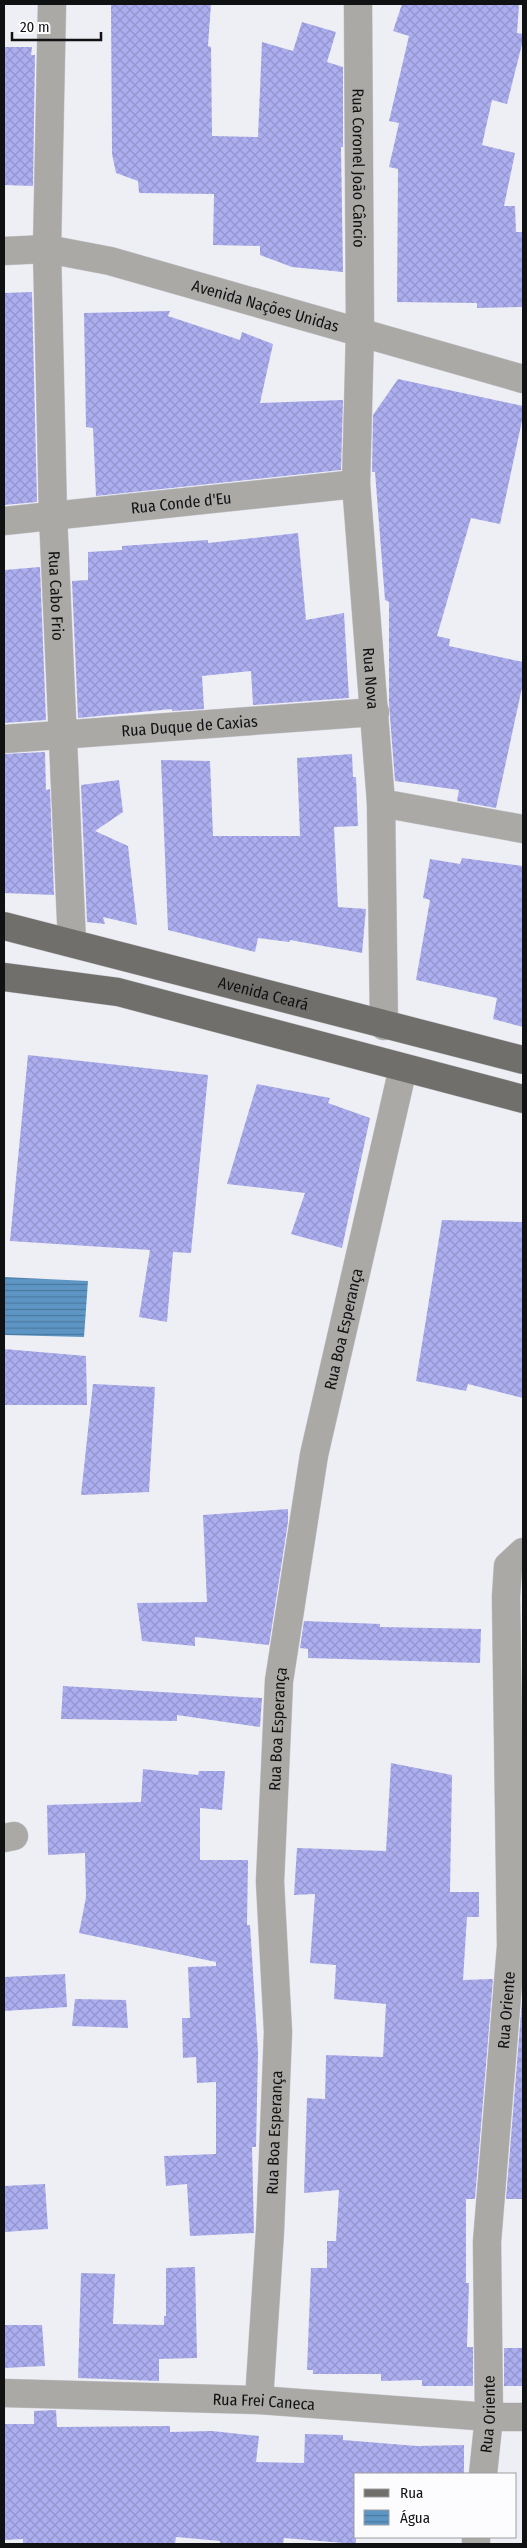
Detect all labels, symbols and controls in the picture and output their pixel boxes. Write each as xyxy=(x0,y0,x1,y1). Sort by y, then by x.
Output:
scale bar xyxy=(12,10,101,42)
text: 20 m xyxy=(20,18,50,36)
street label: Rua Coronel João Câncio xyxy=(349,88,369,248)
street label: Avenida Nações Unidas xyxy=(190,275,342,336)
street label: Rua Conde d'Eu xyxy=(130,488,232,517)
street label: Rua Cabo Frio xyxy=(45,551,68,641)
street label: Rua Nova xyxy=(359,647,383,710)
street label: Rua Duque de Caxias xyxy=(121,711,259,740)
street label: Avenida Ceará xyxy=(216,972,311,1014)
street label: Rua Boa Esperança xyxy=(320,1266,366,1391)
street label: Rua Boa Esperança xyxy=(265,1665,291,1791)
street label: Rua Oriente xyxy=(493,1971,518,2050)
street label: Rua Boa Esperança xyxy=(262,2070,286,2195)
street label: Rua Oriente xyxy=(476,2375,499,2454)
street label: Rua Frei Caneca xyxy=(212,2389,316,2414)
legend xyxy=(354,2473,517,2538)
text: Rua xyxy=(400,2484,423,2502)
text: Água xyxy=(400,2509,430,2527)

